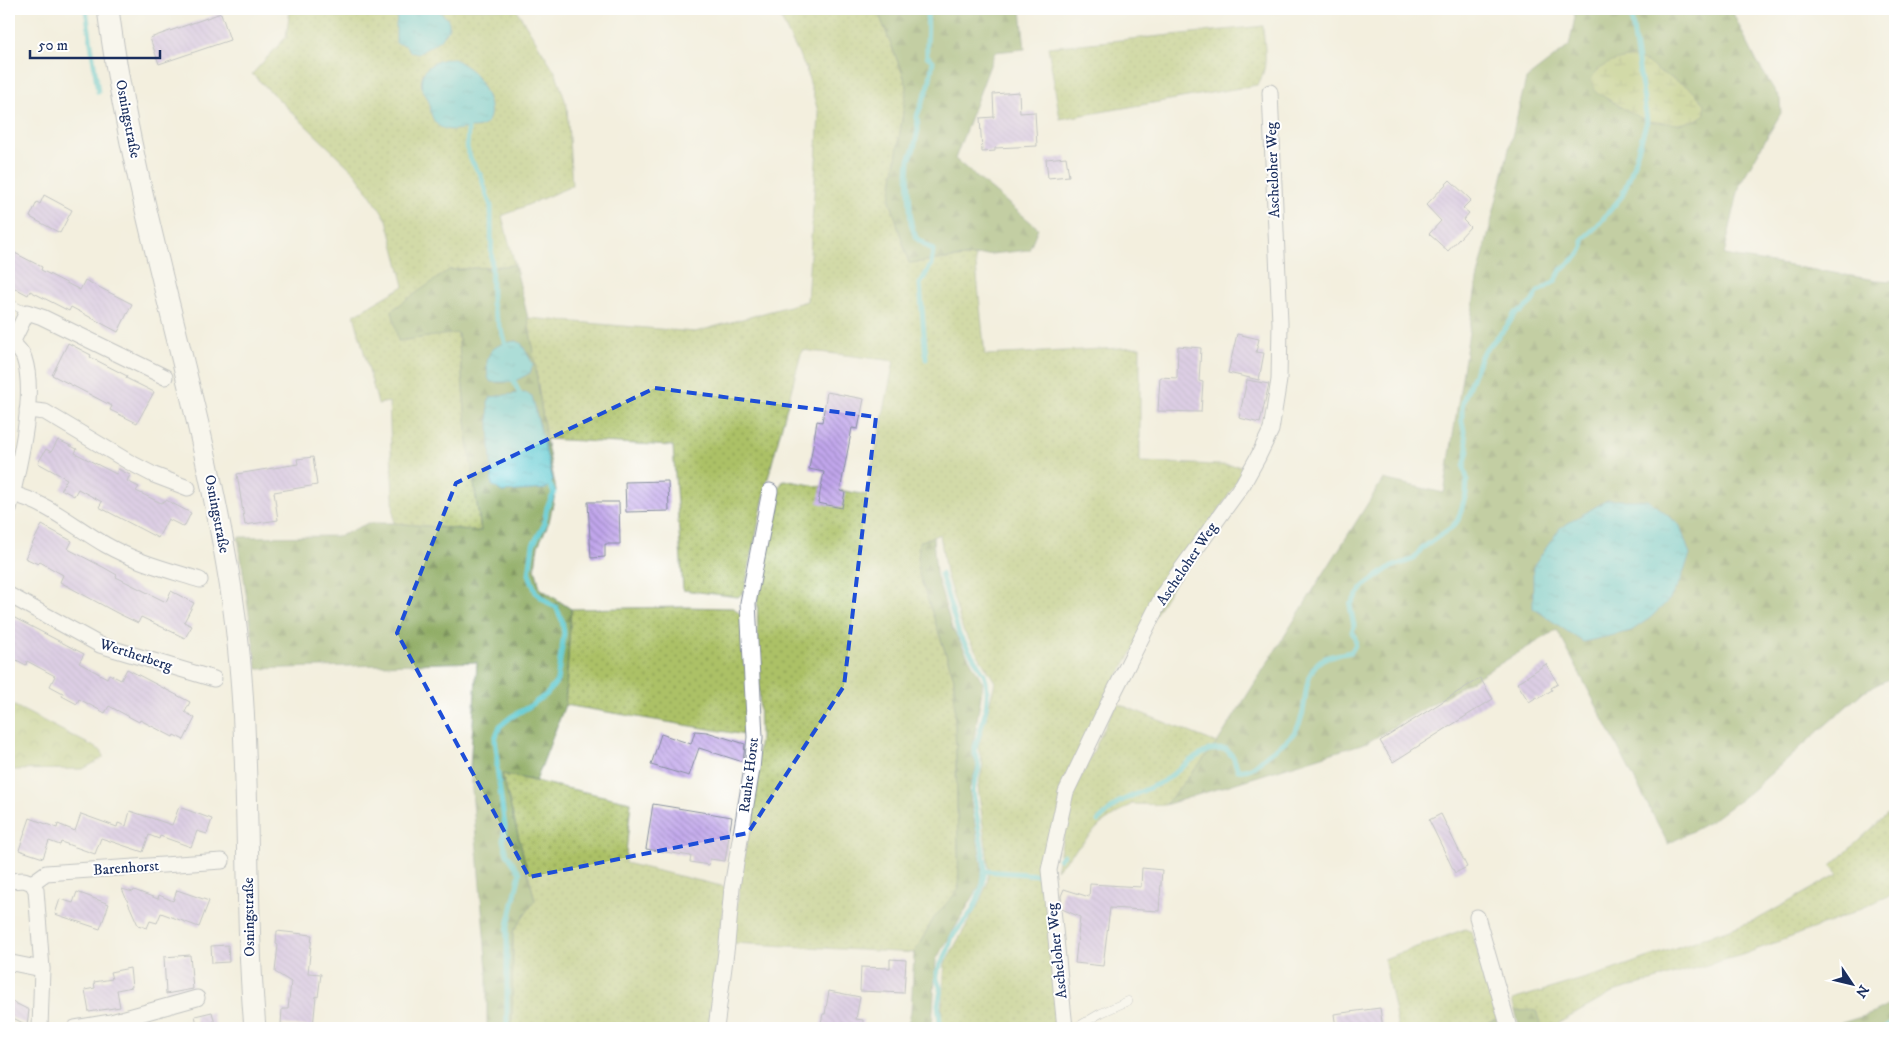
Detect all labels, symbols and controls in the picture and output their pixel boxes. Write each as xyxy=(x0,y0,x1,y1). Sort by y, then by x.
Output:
scale bar xyxy=(30,28,160,60)
text: 50 m xyxy=(38,36,68,55)
street label: Osningstraße xyxy=(111,78,145,160)
street label: Ascheloher Weg xyxy=(1262,121,1284,218)
street label: Osningstraße xyxy=(200,473,234,555)
street label: Ascheloher Weg xyxy=(1152,518,1222,609)
street label: Wertherberg xyxy=(96,634,175,676)
street label: Rauhe Horst xyxy=(735,736,763,814)
street label: Barenhorst xyxy=(92,856,160,880)
street label: Osningstraße xyxy=(239,877,259,957)
street label: Ascheloher Weg xyxy=(1042,902,1071,1000)
north arrow xyxy=(1826,960,1876,1010)
text: N xyxy=(1851,981,1873,1001)

